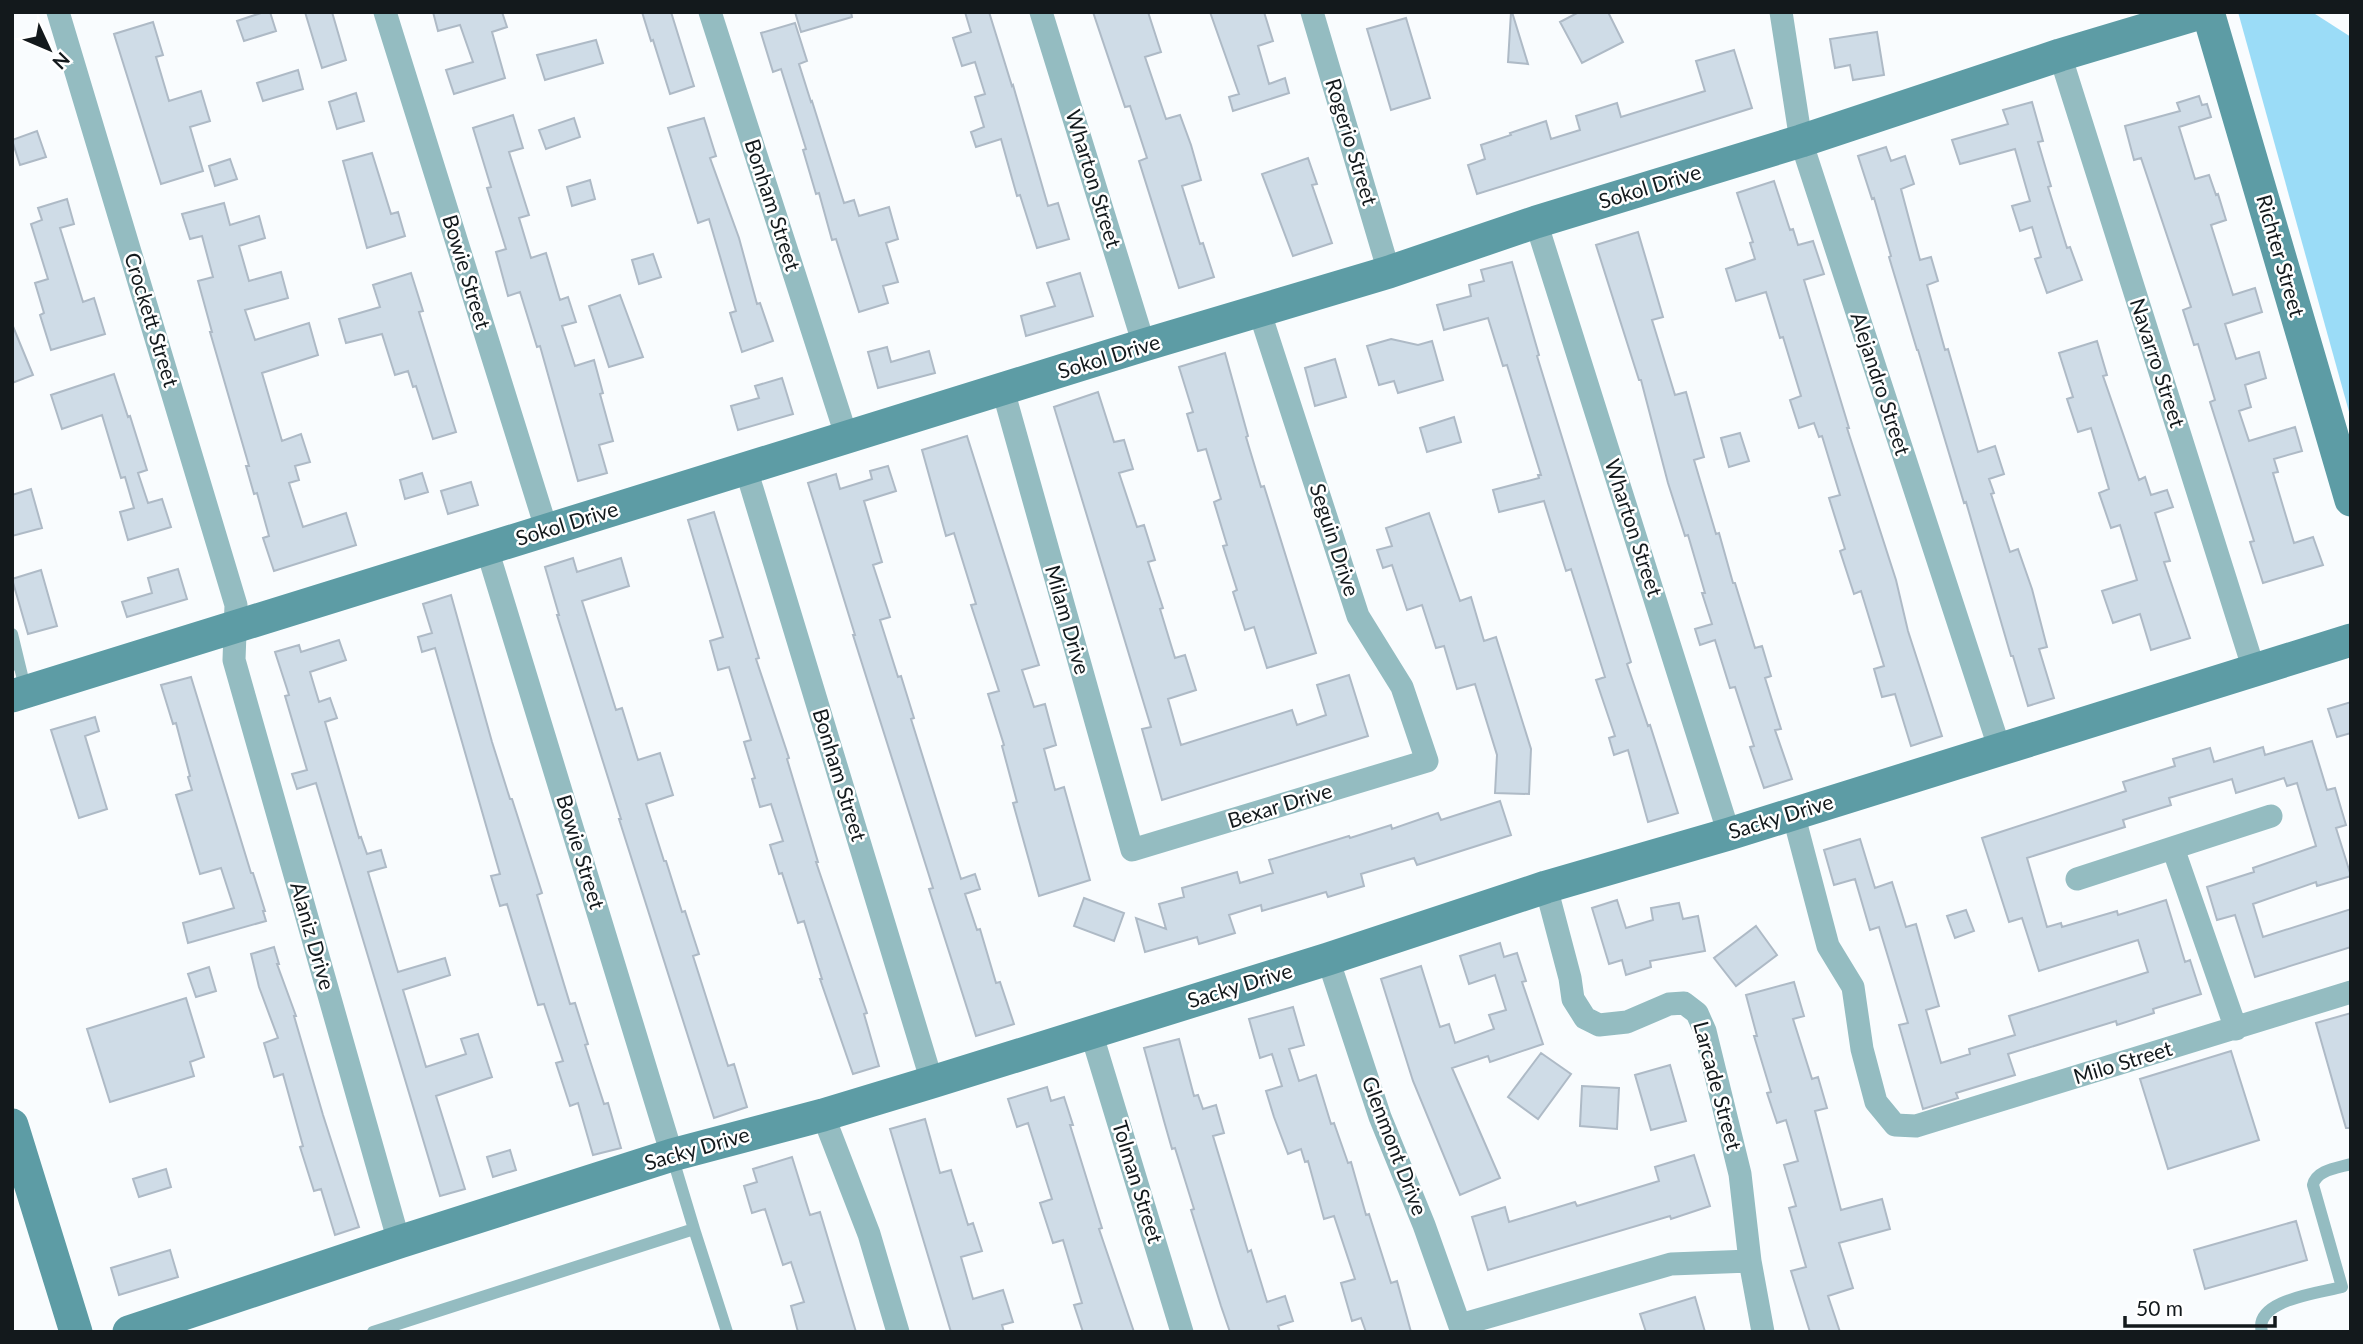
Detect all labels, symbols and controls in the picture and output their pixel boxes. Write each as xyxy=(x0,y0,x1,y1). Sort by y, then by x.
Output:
north arrow xyxy=(14,14,84,84)
text: N xyxy=(48,48,75,74)
street label: Rogerio Street xyxy=(1321,75,1384,209)
street label: Wharton Street xyxy=(1062,106,1127,251)
street label: Bonham Street xyxy=(740,135,807,274)
street label: Sokol Drive xyxy=(1595,158,1704,213)
street label: Richter Street xyxy=(2252,192,2311,320)
street label: Bowie Street xyxy=(438,211,497,332)
street label: Crockett Street xyxy=(120,249,185,390)
street label: Navarro Street xyxy=(2126,295,2191,431)
street label: Alejandro Street xyxy=(1847,309,1916,459)
street label: Sokol Drive xyxy=(1054,328,1163,383)
street label: Wharton Street xyxy=(1600,456,1669,600)
street label: Seguin Drive xyxy=(1305,480,1365,599)
street label: Sokol Drive xyxy=(512,495,621,550)
street label: Milam Drive xyxy=(1041,562,1096,677)
street label: Bonham Street xyxy=(808,705,873,844)
street label: Bexar Drive xyxy=(1224,777,1335,832)
street label: Sacky Drive xyxy=(1725,788,1836,843)
street label: Bowie Street xyxy=(552,791,611,912)
street label: Alaniz Drive xyxy=(286,879,341,993)
street label: Sacky Drive xyxy=(1184,957,1295,1012)
street label: Larcade Street xyxy=(1689,1018,1748,1153)
street label: Milo Street xyxy=(2070,1035,2175,1088)
street label: Glenmont Drive xyxy=(1357,1072,1433,1218)
street label: Tolman Street xyxy=(1108,1117,1169,1246)
street label: Sacky Drive xyxy=(641,1121,752,1174)
scale bar xyxy=(2125,1284,2276,1328)
text: 50 m xyxy=(2136,1295,2183,1320)

